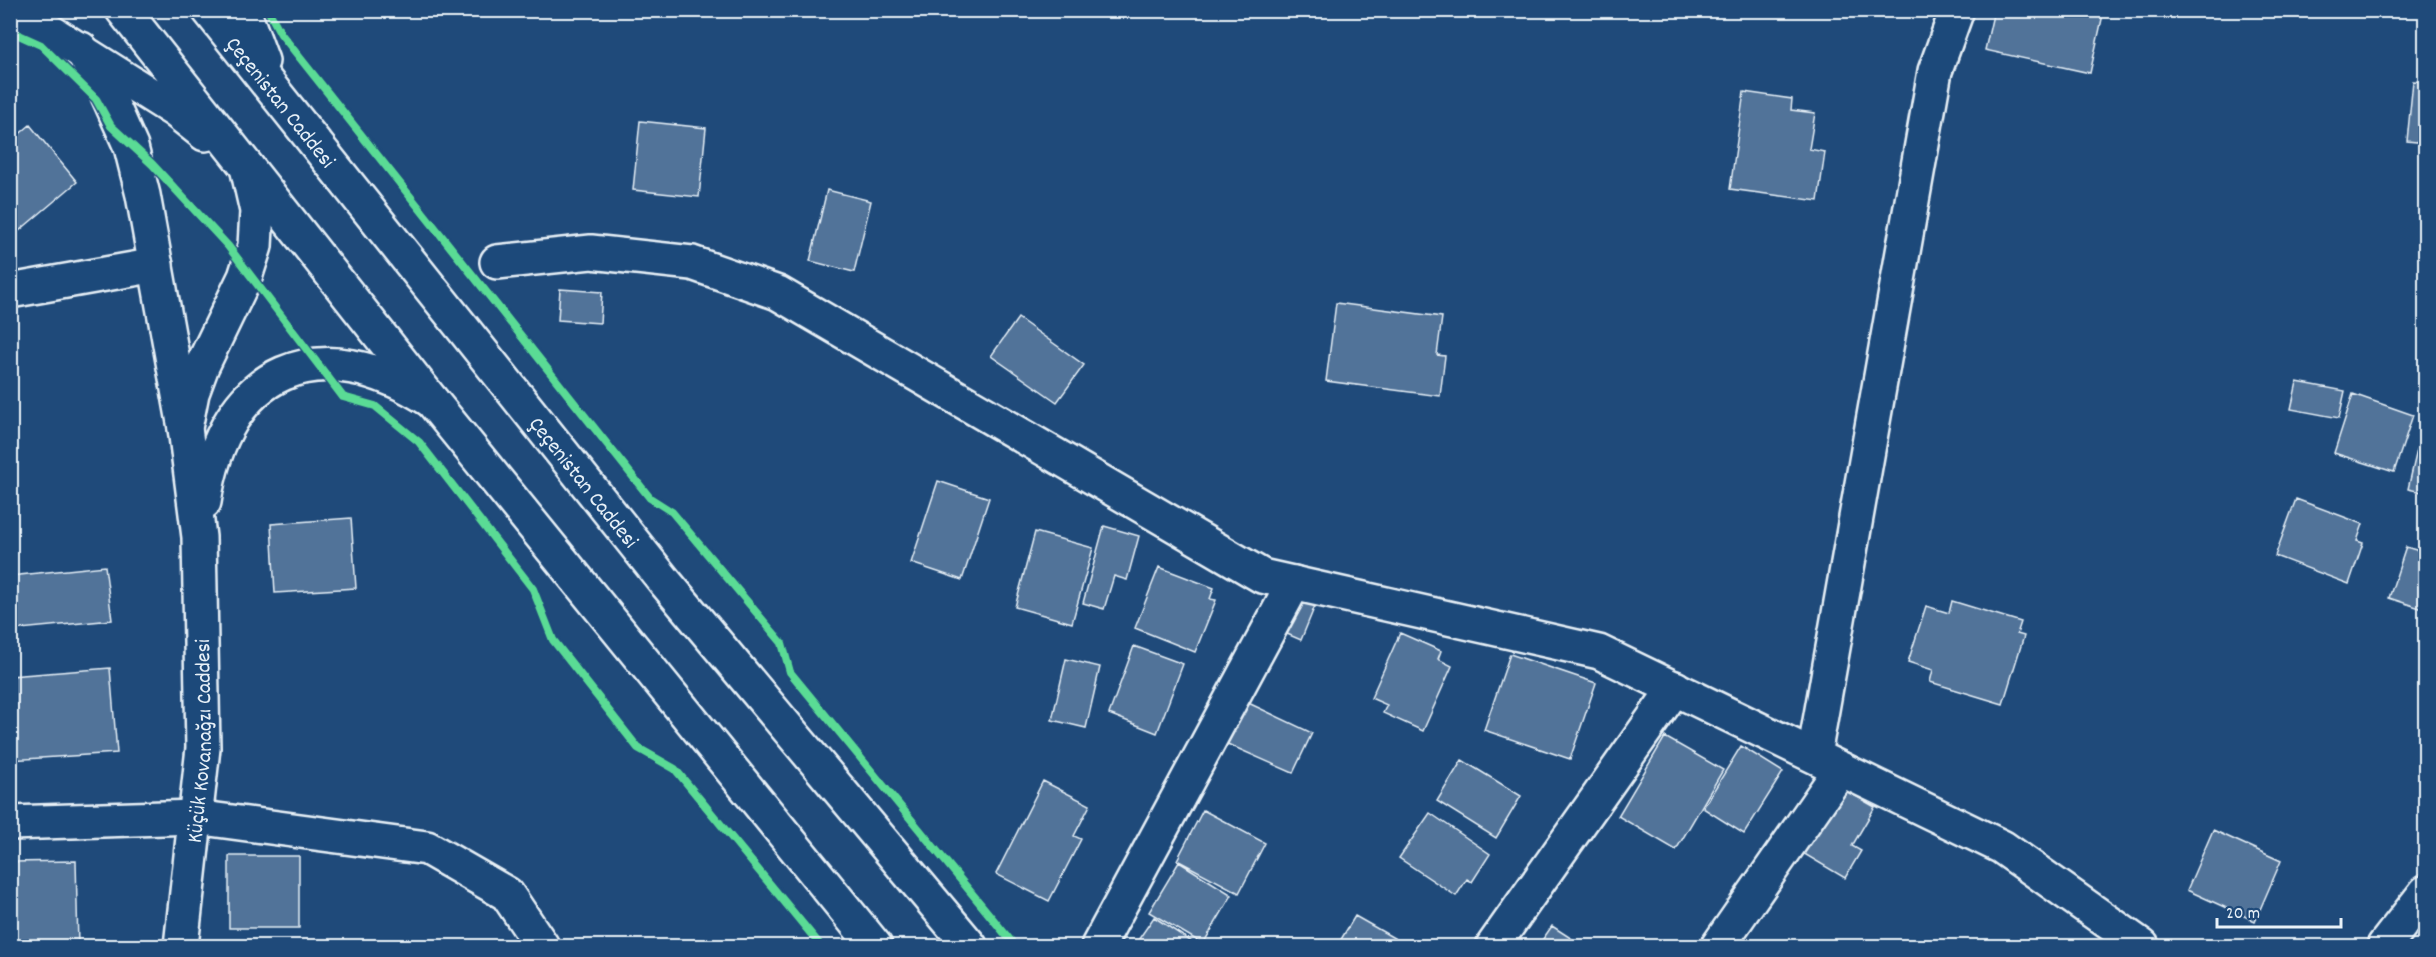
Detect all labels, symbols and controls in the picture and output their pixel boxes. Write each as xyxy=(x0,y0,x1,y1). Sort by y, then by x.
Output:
street label: Çeçenistan Caddesi xyxy=(217,31,341,176)
street label: Çeçenistan Caddesi xyxy=(520,411,644,556)
street label: Küçük Kovanağzı Caddesi xyxy=(181,639,222,845)
scale bar xyxy=(2217,891,2342,929)
text: 20 m xyxy=(2226,902,2260,927)

